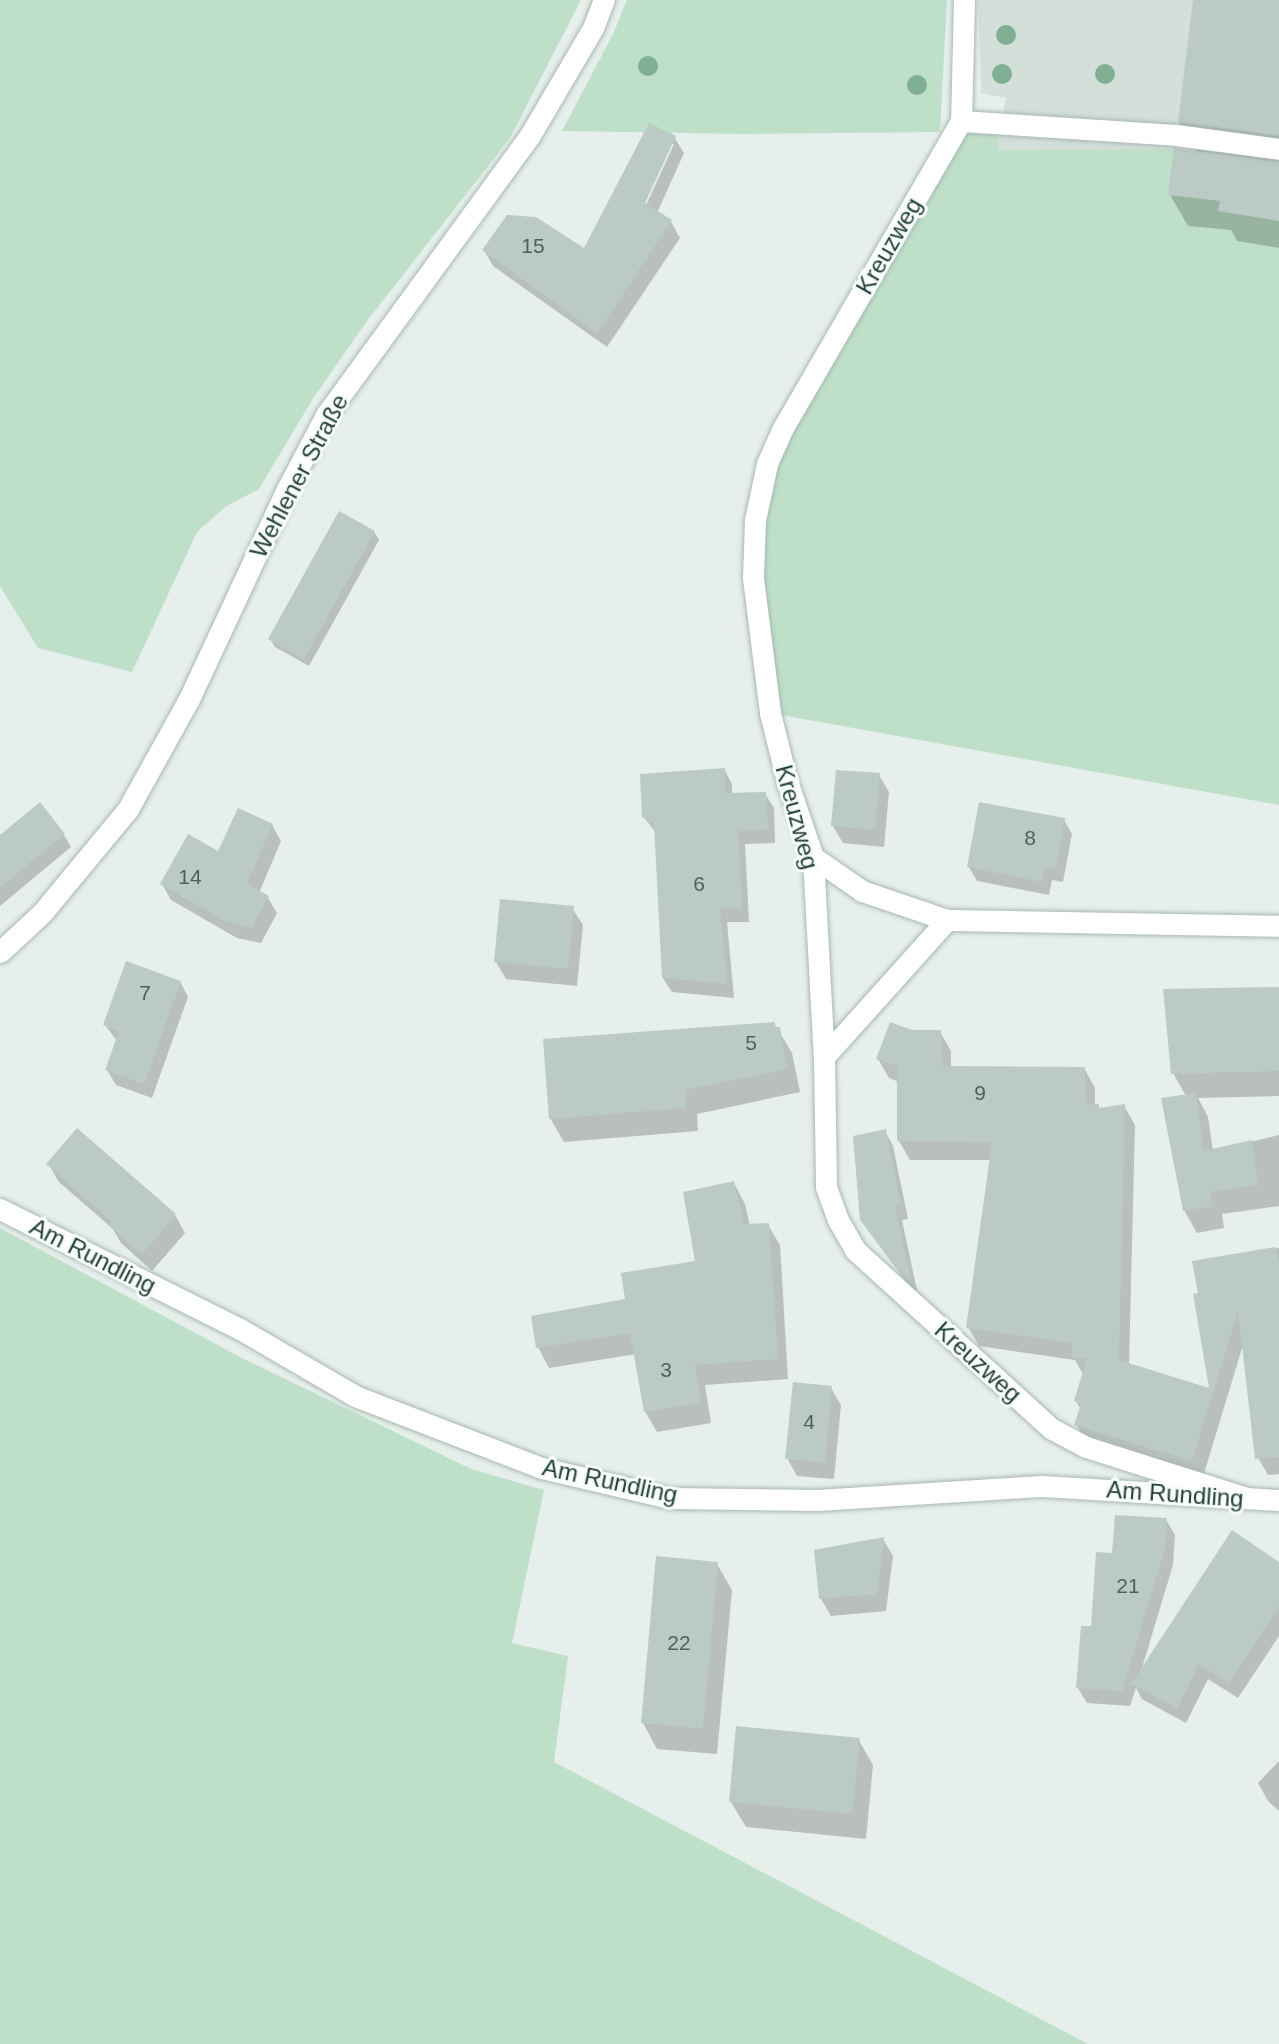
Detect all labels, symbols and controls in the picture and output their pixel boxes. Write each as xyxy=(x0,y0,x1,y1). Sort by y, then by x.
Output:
street label: Kreuzweg xyxy=(850,193,928,299)
house number: 15 xyxy=(521,233,545,259)
street label: Wehlener Straße xyxy=(244,389,354,563)
street label: Kreuzweg xyxy=(769,762,825,872)
house number: 8 xyxy=(1024,825,1036,851)
house number: 14 xyxy=(178,864,202,890)
house number: 6 xyxy=(693,871,705,897)
house number: 7 xyxy=(139,980,151,1006)
house number: 5 xyxy=(745,1030,757,1056)
house number: 9 xyxy=(974,1080,986,1106)
street label: Am Rundling xyxy=(25,1212,161,1300)
street label: Kreuzweg xyxy=(929,1316,1027,1408)
house number: 3 xyxy=(660,1357,672,1383)
house number: 4 xyxy=(803,1409,815,1435)
street label: Am Rundling xyxy=(540,1453,680,1509)
street label: Am Rundling xyxy=(1105,1475,1245,1513)
house number: 21 xyxy=(1116,1573,1140,1599)
house number: 22 xyxy=(667,1630,691,1656)

